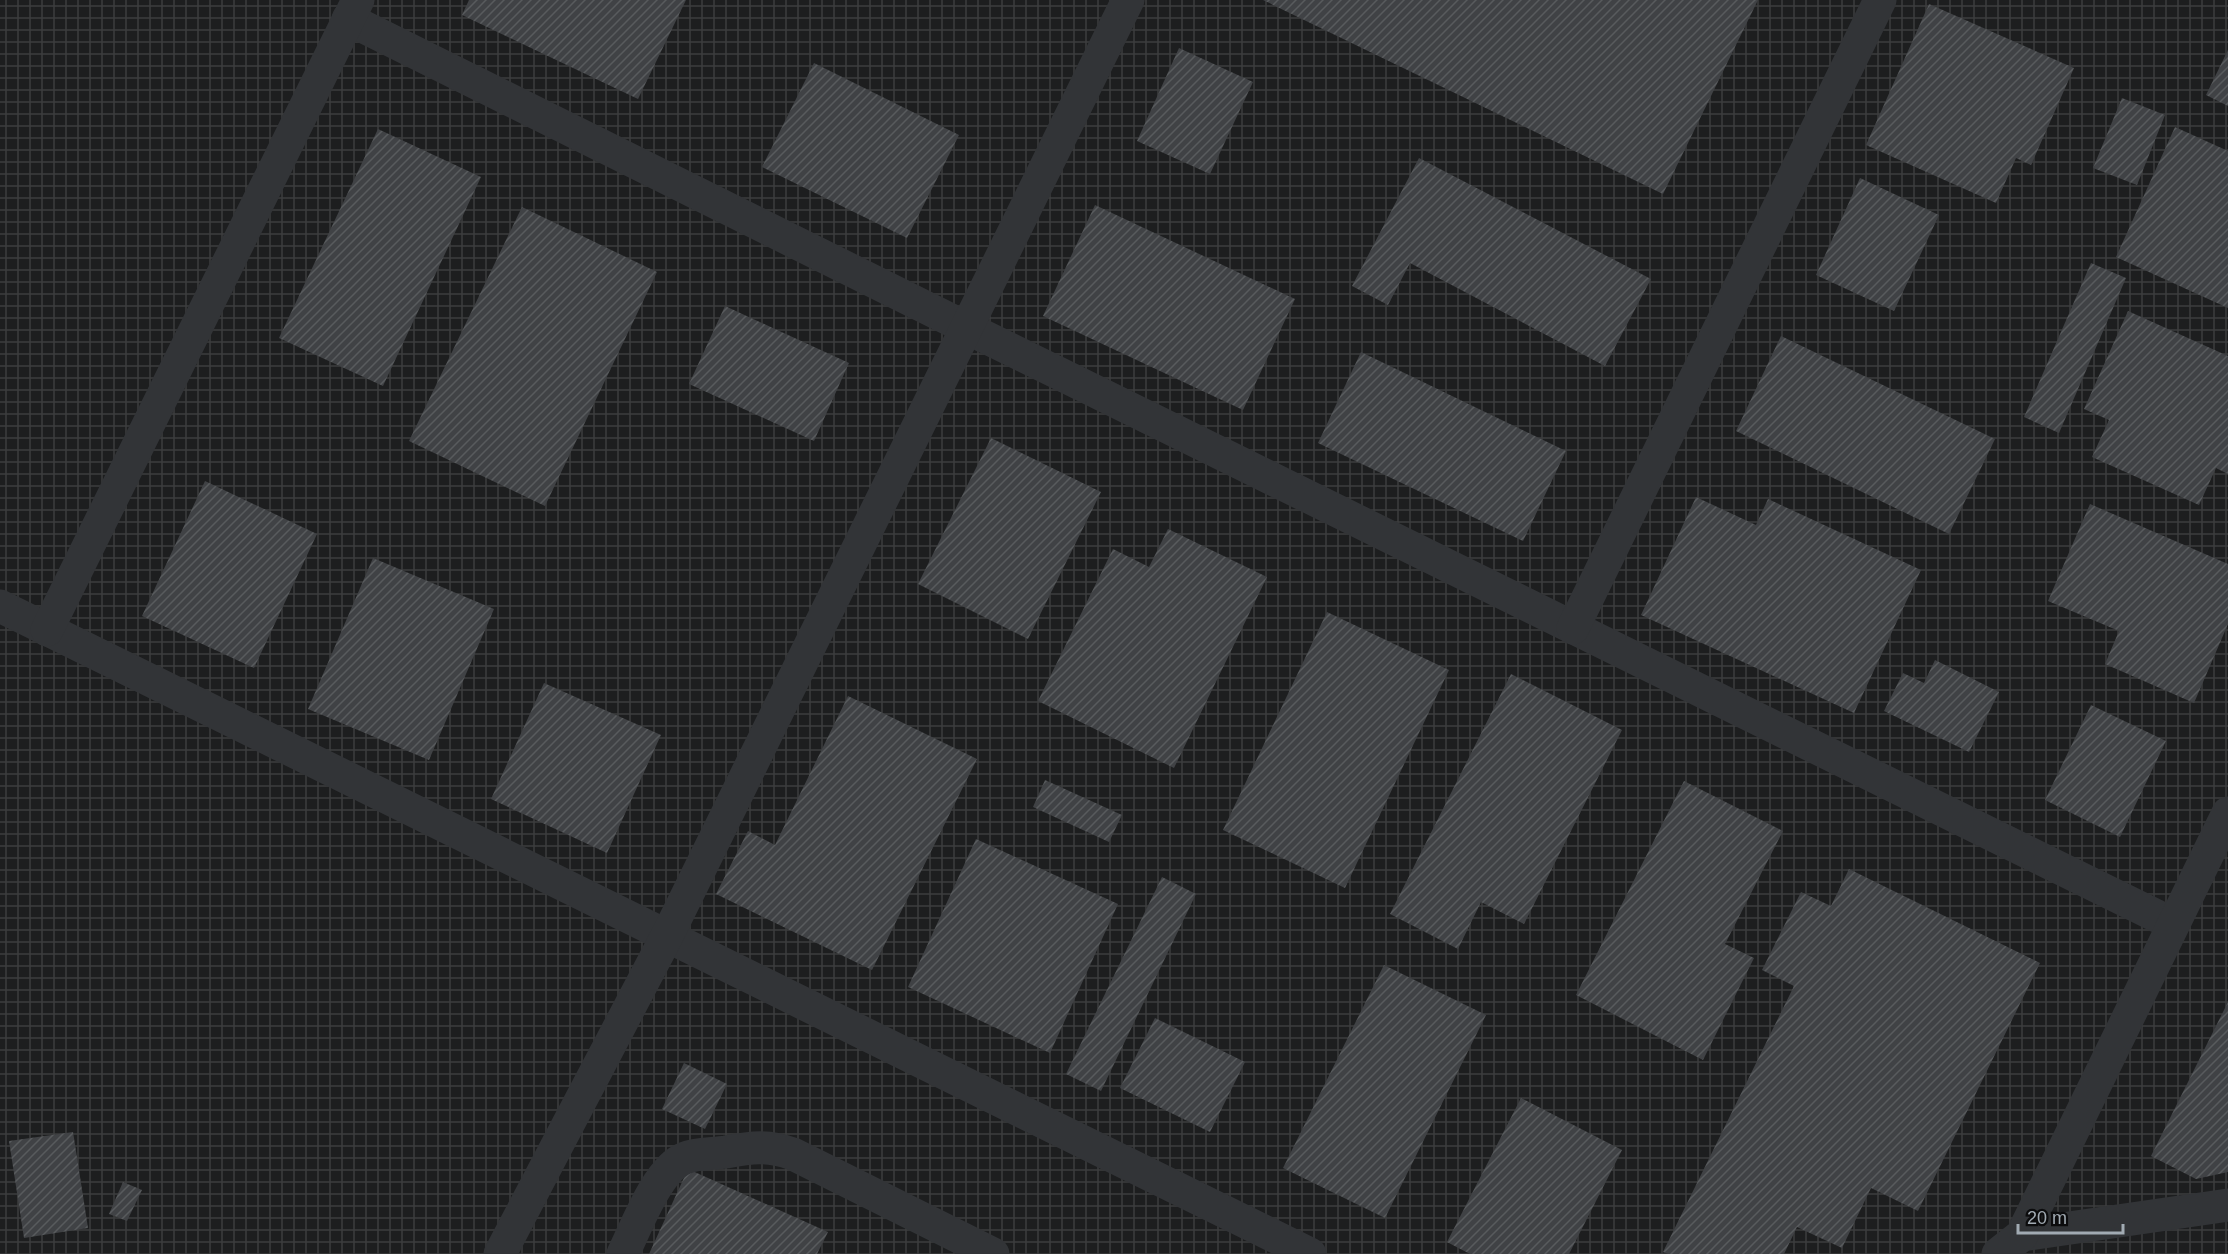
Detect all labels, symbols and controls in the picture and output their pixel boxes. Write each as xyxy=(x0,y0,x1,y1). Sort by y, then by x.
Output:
scale bar xyxy=(2018,1197,2123,1235)
text: 20 m xyxy=(2027,1208,2067,1228)

